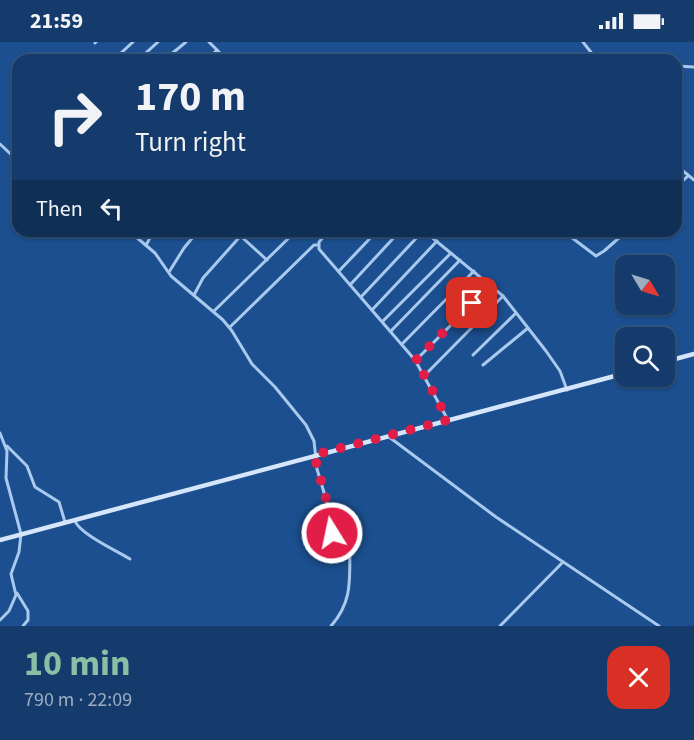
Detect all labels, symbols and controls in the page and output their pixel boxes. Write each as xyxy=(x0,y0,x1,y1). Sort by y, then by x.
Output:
text: 21:59 xyxy=(30,5,83,37)
text: 170 m xyxy=(135,67,246,127)
icon: right xyxy=(36,78,114,156)
text: Turn right xyxy=(135,123,246,162)
icon: left xyxy=(95,192,128,225)
text: Then xyxy=(36,193,83,225)
north arrow xyxy=(615,255,675,315)
map controls xyxy=(615,255,675,387)
pin xyxy=(446,277,497,328)
icon: arrive xyxy=(455,286,488,319)
button: search xyxy=(615,327,675,387)
position arrow xyxy=(300,501,364,565)
text: 10 min xyxy=(24,638,131,689)
button: close xyxy=(607,646,670,709)
text: 790 m · 22:09 xyxy=(24,686,132,714)

